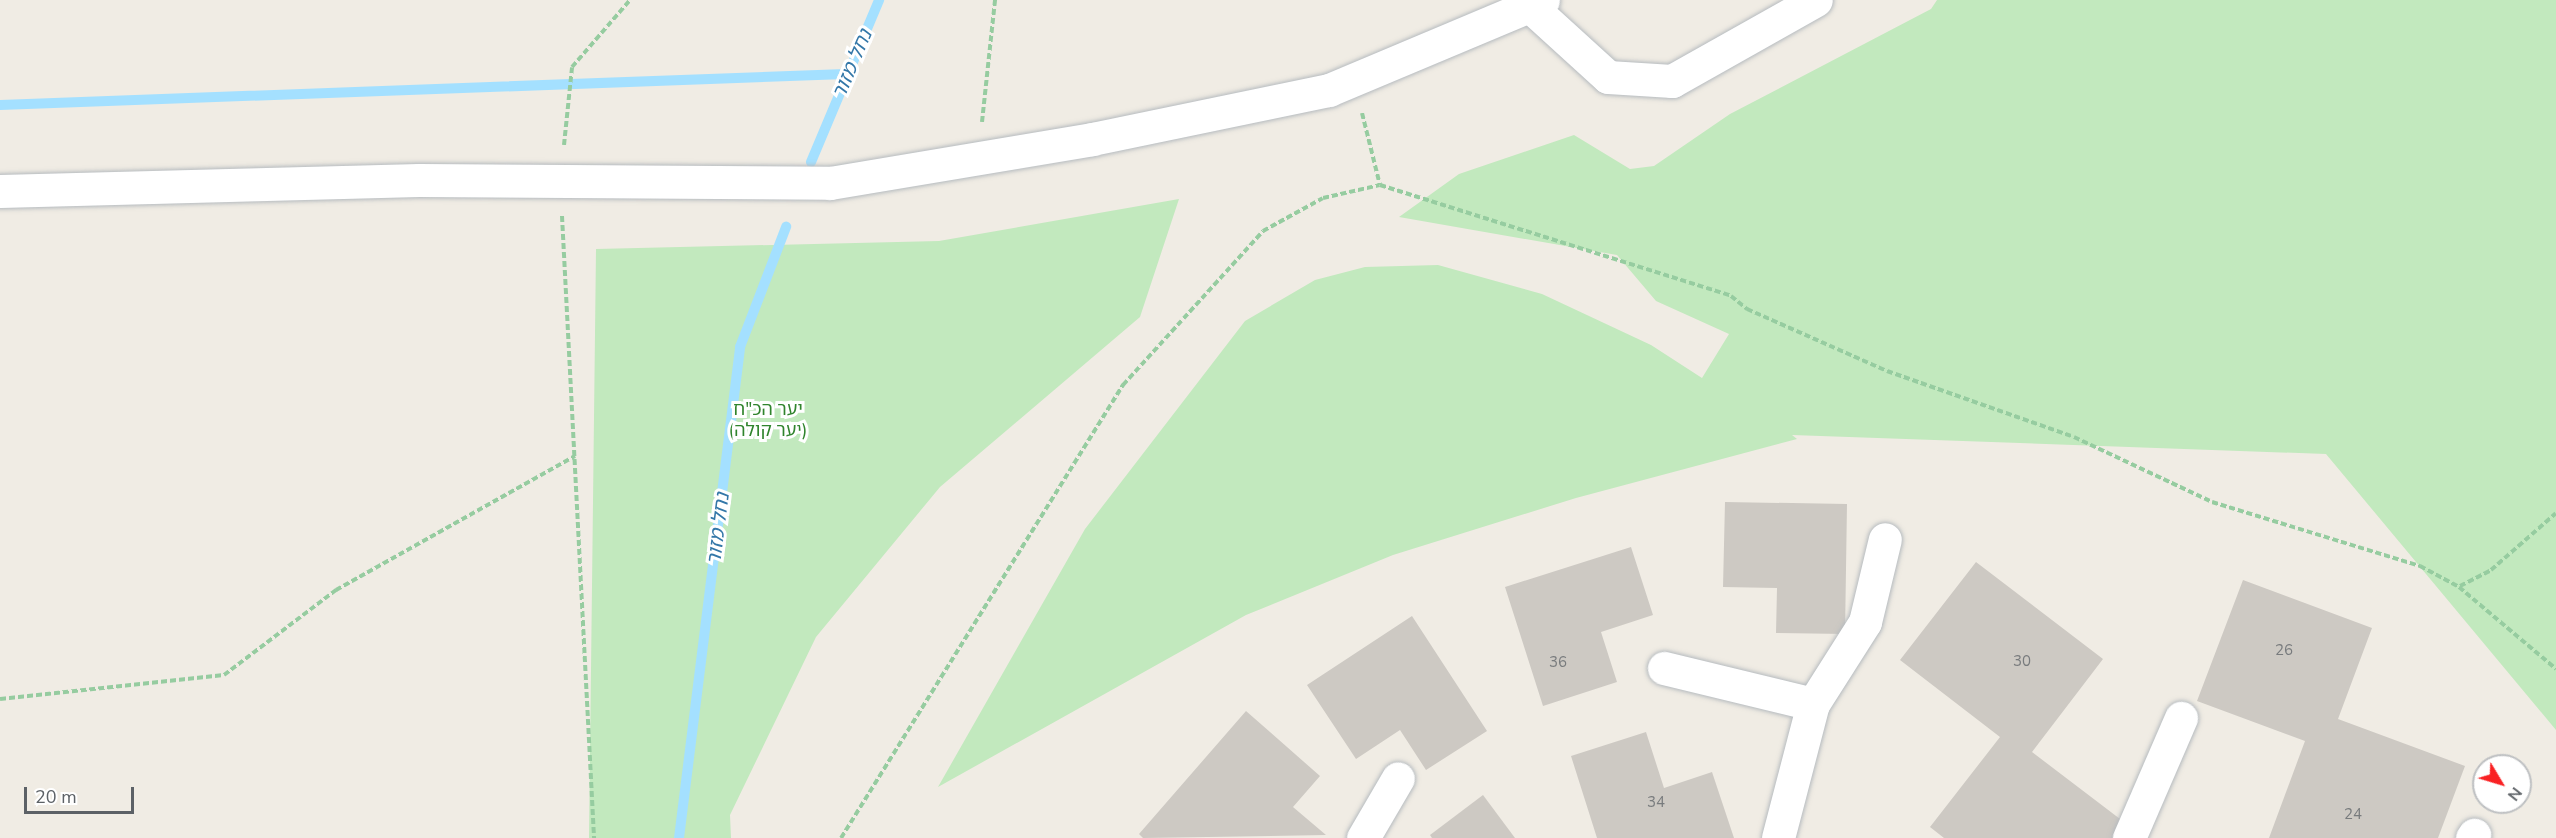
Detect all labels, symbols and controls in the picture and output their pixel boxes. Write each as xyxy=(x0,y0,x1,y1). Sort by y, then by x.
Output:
water label: נחל מזור xyxy=(827,26,877,102)
park label: יער הכ"ח (יער קולה) xyxy=(729,399,807,442)
water label: נחל מזור xyxy=(702,492,734,566)
house number: 26 xyxy=(2275,642,2293,660)
house number: 30 xyxy=(2013,653,2031,671)
house number: 36 xyxy=(1549,654,1567,672)
north arrow xyxy=(2472,754,2532,814)
scale bar xyxy=(27,775,136,813)
text: N xyxy=(2502,782,2527,805)
text: 20 m xyxy=(35,785,77,809)
house number: 34 xyxy=(1647,794,1665,812)
house number: 24 xyxy=(2344,806,2362,824)

